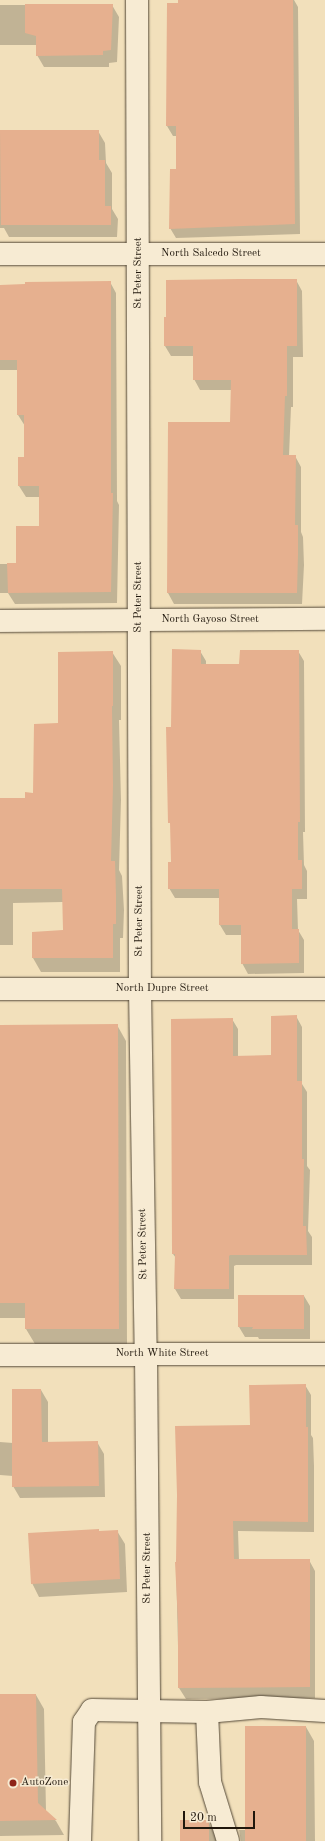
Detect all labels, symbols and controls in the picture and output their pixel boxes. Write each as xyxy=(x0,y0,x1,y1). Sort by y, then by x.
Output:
street label: St Peter Street xyxy=(132,237,146,309)
street label: North Salcedo Street xyxy=(161,247,261,261)
street label: St Peter Street xyxy=(132,561,146,633)
street label: North Gayoso Street xyxy=(161,613,259,627)
street label: St Peter Street xyxy=(133,885,147,957)
street label: North Dupre Street xyxy=(115,982,209,996)
street label: St Peter Street xyxy=(137,1208,151,1280)
street label: North White Street xyxy=(115,1347,209,1361)
street label: St Peter Street xyxy=(141,1532,155,1604)
place label: AutoZone xyxy=(21,1776,68,1790)
marker: AutoZone xyxy=(8,1778,18,1788)
scale bar xyxy=(185,1803,257,1829)
text: 20 m xyxy=(190,1812,217,1824)

